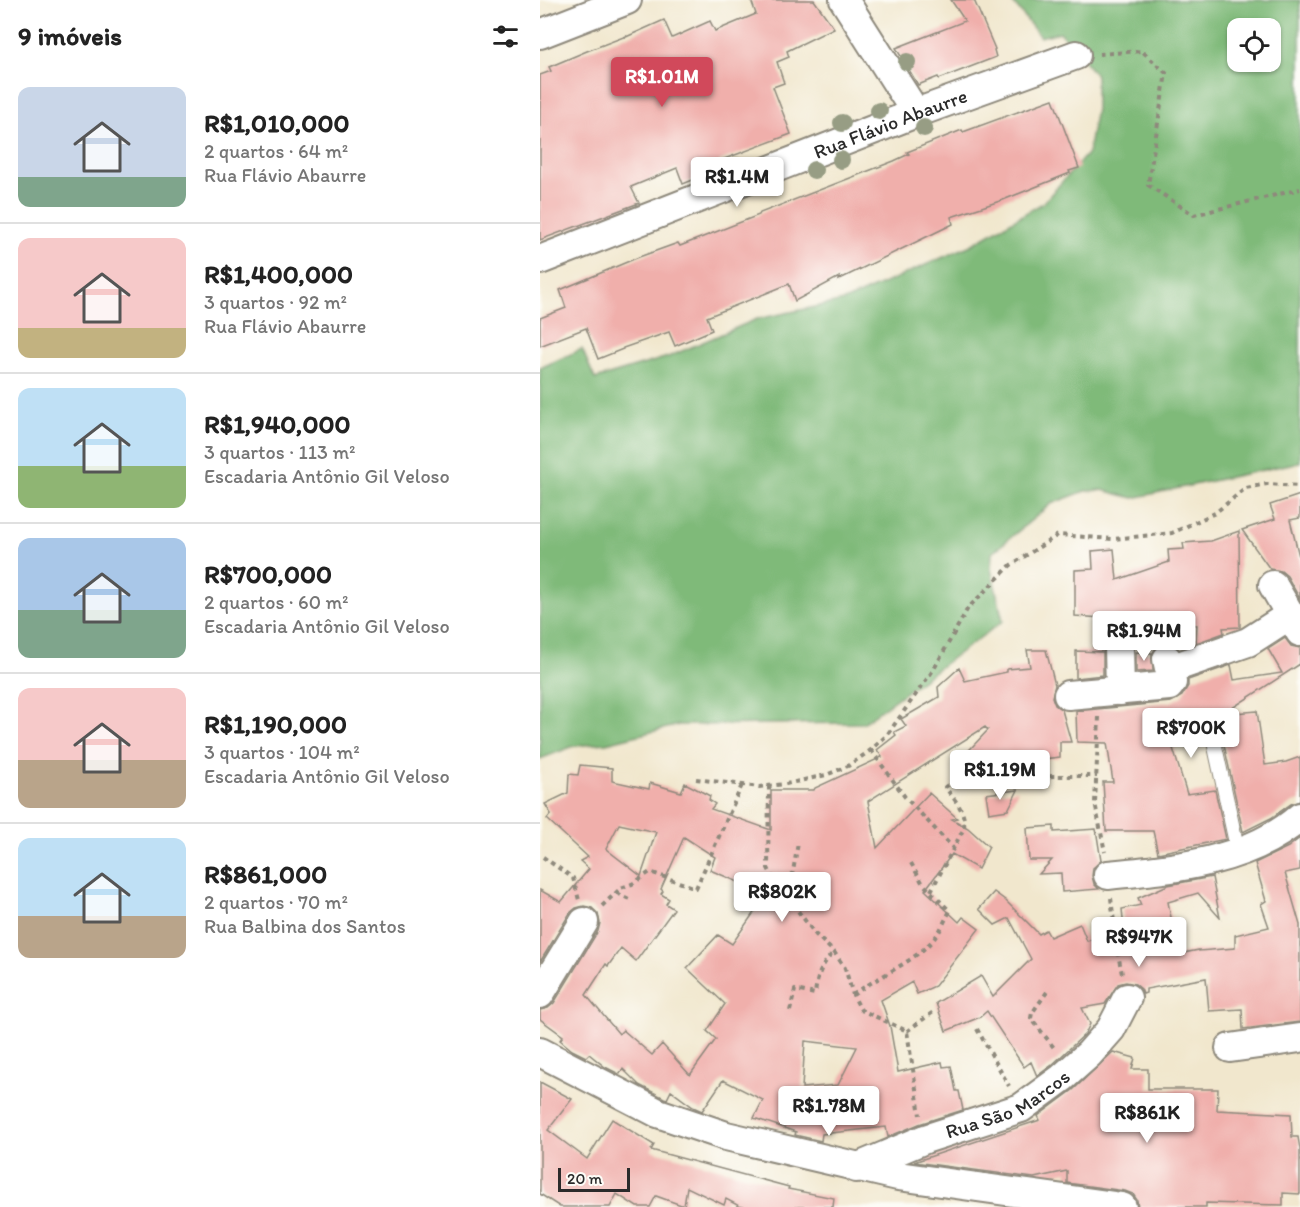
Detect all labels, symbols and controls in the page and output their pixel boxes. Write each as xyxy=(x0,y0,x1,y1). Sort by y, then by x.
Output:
map controls xyxy=(1227,18,1281,72)
button: locate xyxy=(1227,18,1281,72)
text: 9 imóveis xyxy=(18,20,122,52)
icon: filters xyxy=(489,20,522,53)
pin: R$1.01M xyxy=(607,57,717,108)
text: R$1.01M xyxy=(625,64,699,88)
street label: Rua Flávio Abaurre xyxy=(810,83,970,164)
text: R$1,010,000 xyxy=(204,107,349,139)
icon: home xyxy=(66,111,138,183)
text: 2 quartos · 64 m² xyxy=(204,139,348,163)
pin: R$1.4M xyxy=(688,157,786,208)
text: Rua Flávio Abaurre xyxy=(204,163,366,187)
text: R$1.4M xyxy=(705,164,769,188)
text: R$1,400,000 xyxy=(204,258,353,290)
icon: home xyxy=(66,262,138,334)
text: 3 quartos · 92 m² xyxy=(204,290,347,314)
text: Rua Flávio Abaurre xyxy=(204,314,366,338)
text: R$1,940,000 xyxy=(204,408,351,440)
icon: home xyxy=(66,412,138,484)
text: 3 quartos · 113 m² xyxy=(204,440,355,464)
text: Escadaria Antônio Gil Veloso xyxy=(204,464,450,488)
text: R$700,000 xyxy=(204,558,332,590)
icon: home xyxy=(66,562,138,634)
text: 2 quartos · 60 m² xyxy=(204,590,349,614)
pin: R$1.94M xyxy=(1089,611,1199,662)
text: Escadaria Antônio Gil Veloso xyxy=(204,614,450,638)
text: R$1.94M xyxy=(1106,618,1182,642)
text: R$1,190,000 xyxy=(204,708,347,740)
pin: R$700K xyxy=(1142,708,1240,759)
icon: home xyxy=(66,712,138,784)
text: R$700K xyxy=(1156,715,1226,739)
text: 3 quartos · 104 m² xyxy=(204,740,360,764)
pin: R$1.19M xyxy=(945,750,1055,801)
text: R$1.19M xyxy=(964,757,1036,781)
text: Escadaria Antônio Gil Veloso xyxy=(204,764,450,788)
text: R$861,000 xyxy=(204,858,327,890)
icon: home xyxy=(66,862,138,934)
pin: R$802K xyxy=(733,872,831,923)
text: R$802K xyxy=(748,879,816,903)
text: 2 quartos · 70 m² xyxy=(204,890,348,914)
text: Rua Balbina dos Santos xyxy=(204,914,406,938)
pin: R$947K xyxy=(1090,917,1188,968)
text: R$947K xyxy=(1105,924,1173,948)
street label: Rua São Marcos xyxy=(942,1065,1075,1144)
pin: R$1.78M xyxy=(774,1086,884,1137)
text: R$1.78M xyxy=(792,1093,866,1117)
pin: R$861K xyxy=(1098,1093,1196,1144)
text: R$861K xyxy=(1114,1100,1180,1124)
scale bar xyxy=(558,1165,630,1192)
text: 20 m xyxy=(567,1169,602,1188)

